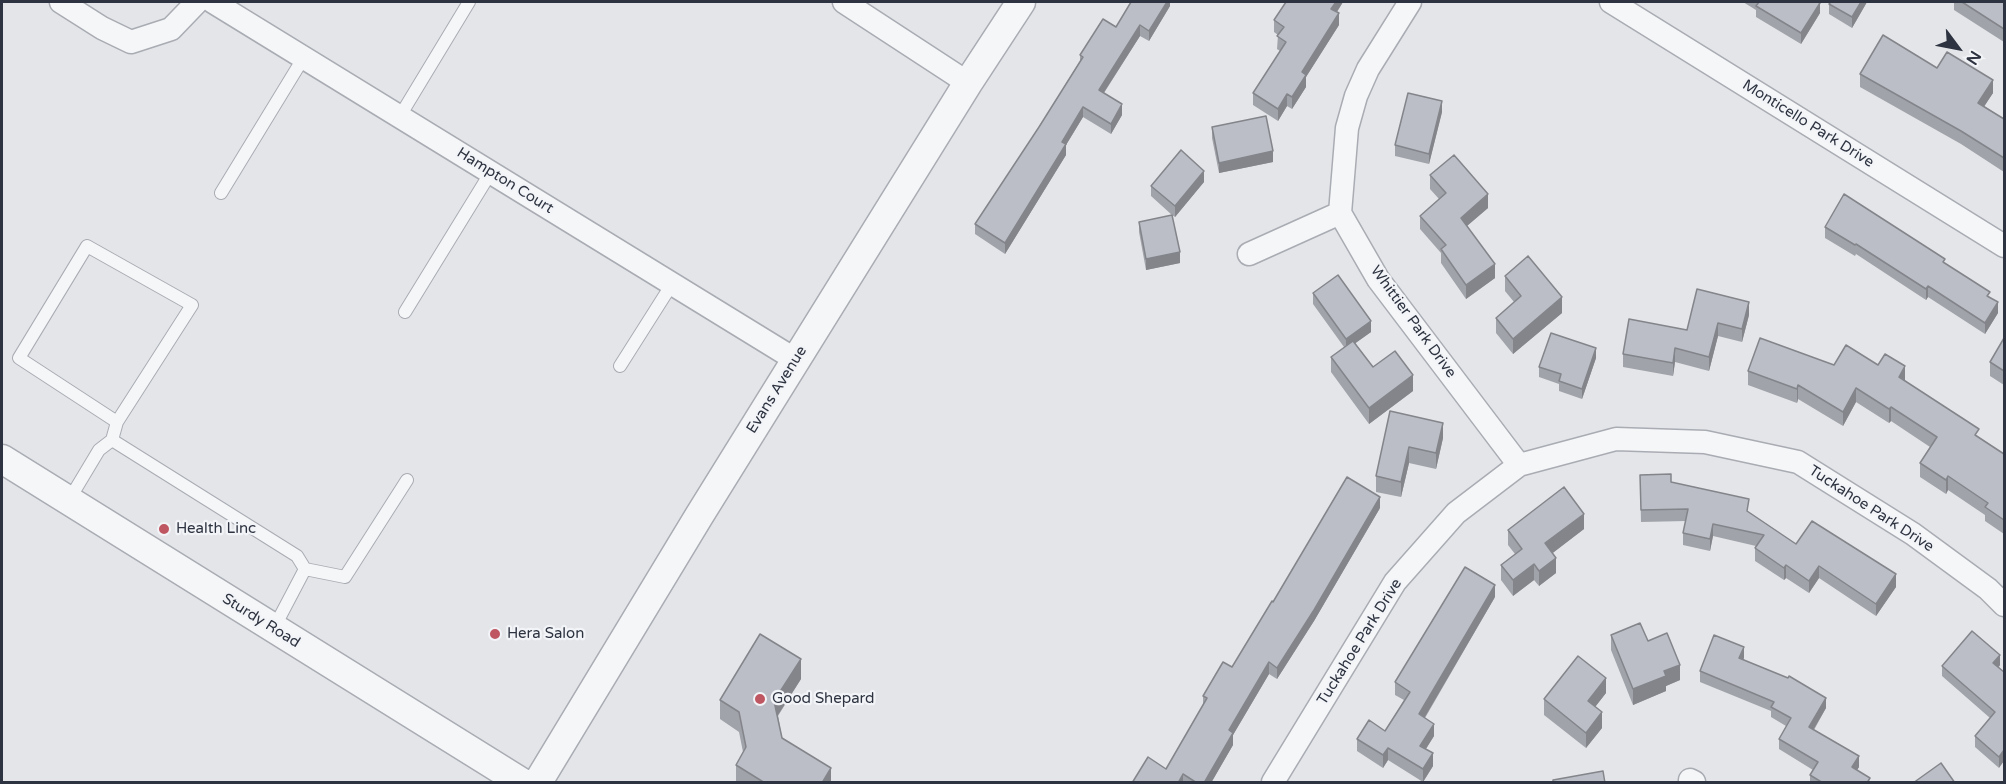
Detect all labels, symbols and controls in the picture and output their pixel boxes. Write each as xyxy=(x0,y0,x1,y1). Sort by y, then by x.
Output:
north arrow xyxy=(1928,18,1988,78)
text: N xyxy=(1961,47,1985,68)
street label: Monticello Park Drive xyxy=(1739,76,1877,172)
street label: Hampton Court xyxy=(453,144,557,218)
street label: Whittier Park Drive xyxy=(1366,262,1460,382)
street label: Evans Avenue xyxy=(743,343,811,437)
street label: Tuckahoe Park Drive xyxy=(1805,462,1937,556)
place label: Health Linc xyxy=(176,520,256,538)
marker: Health Linc xyxy=(157,522,171,536)
street label: Tuckahoe Park Drive xyxy=(1314,576,1406,708)
street label: Sturdy Road xyxy=(219,590,303,652)
place label: Hera Salon xyxy=(507,625,584,643)
marker: Hera Salon xyxy=(488,627,502,641)
place label: Good Shepard xyxy=(772,690,875,708)
marker: Good Shepard xyxy=(753,692,767,706)

